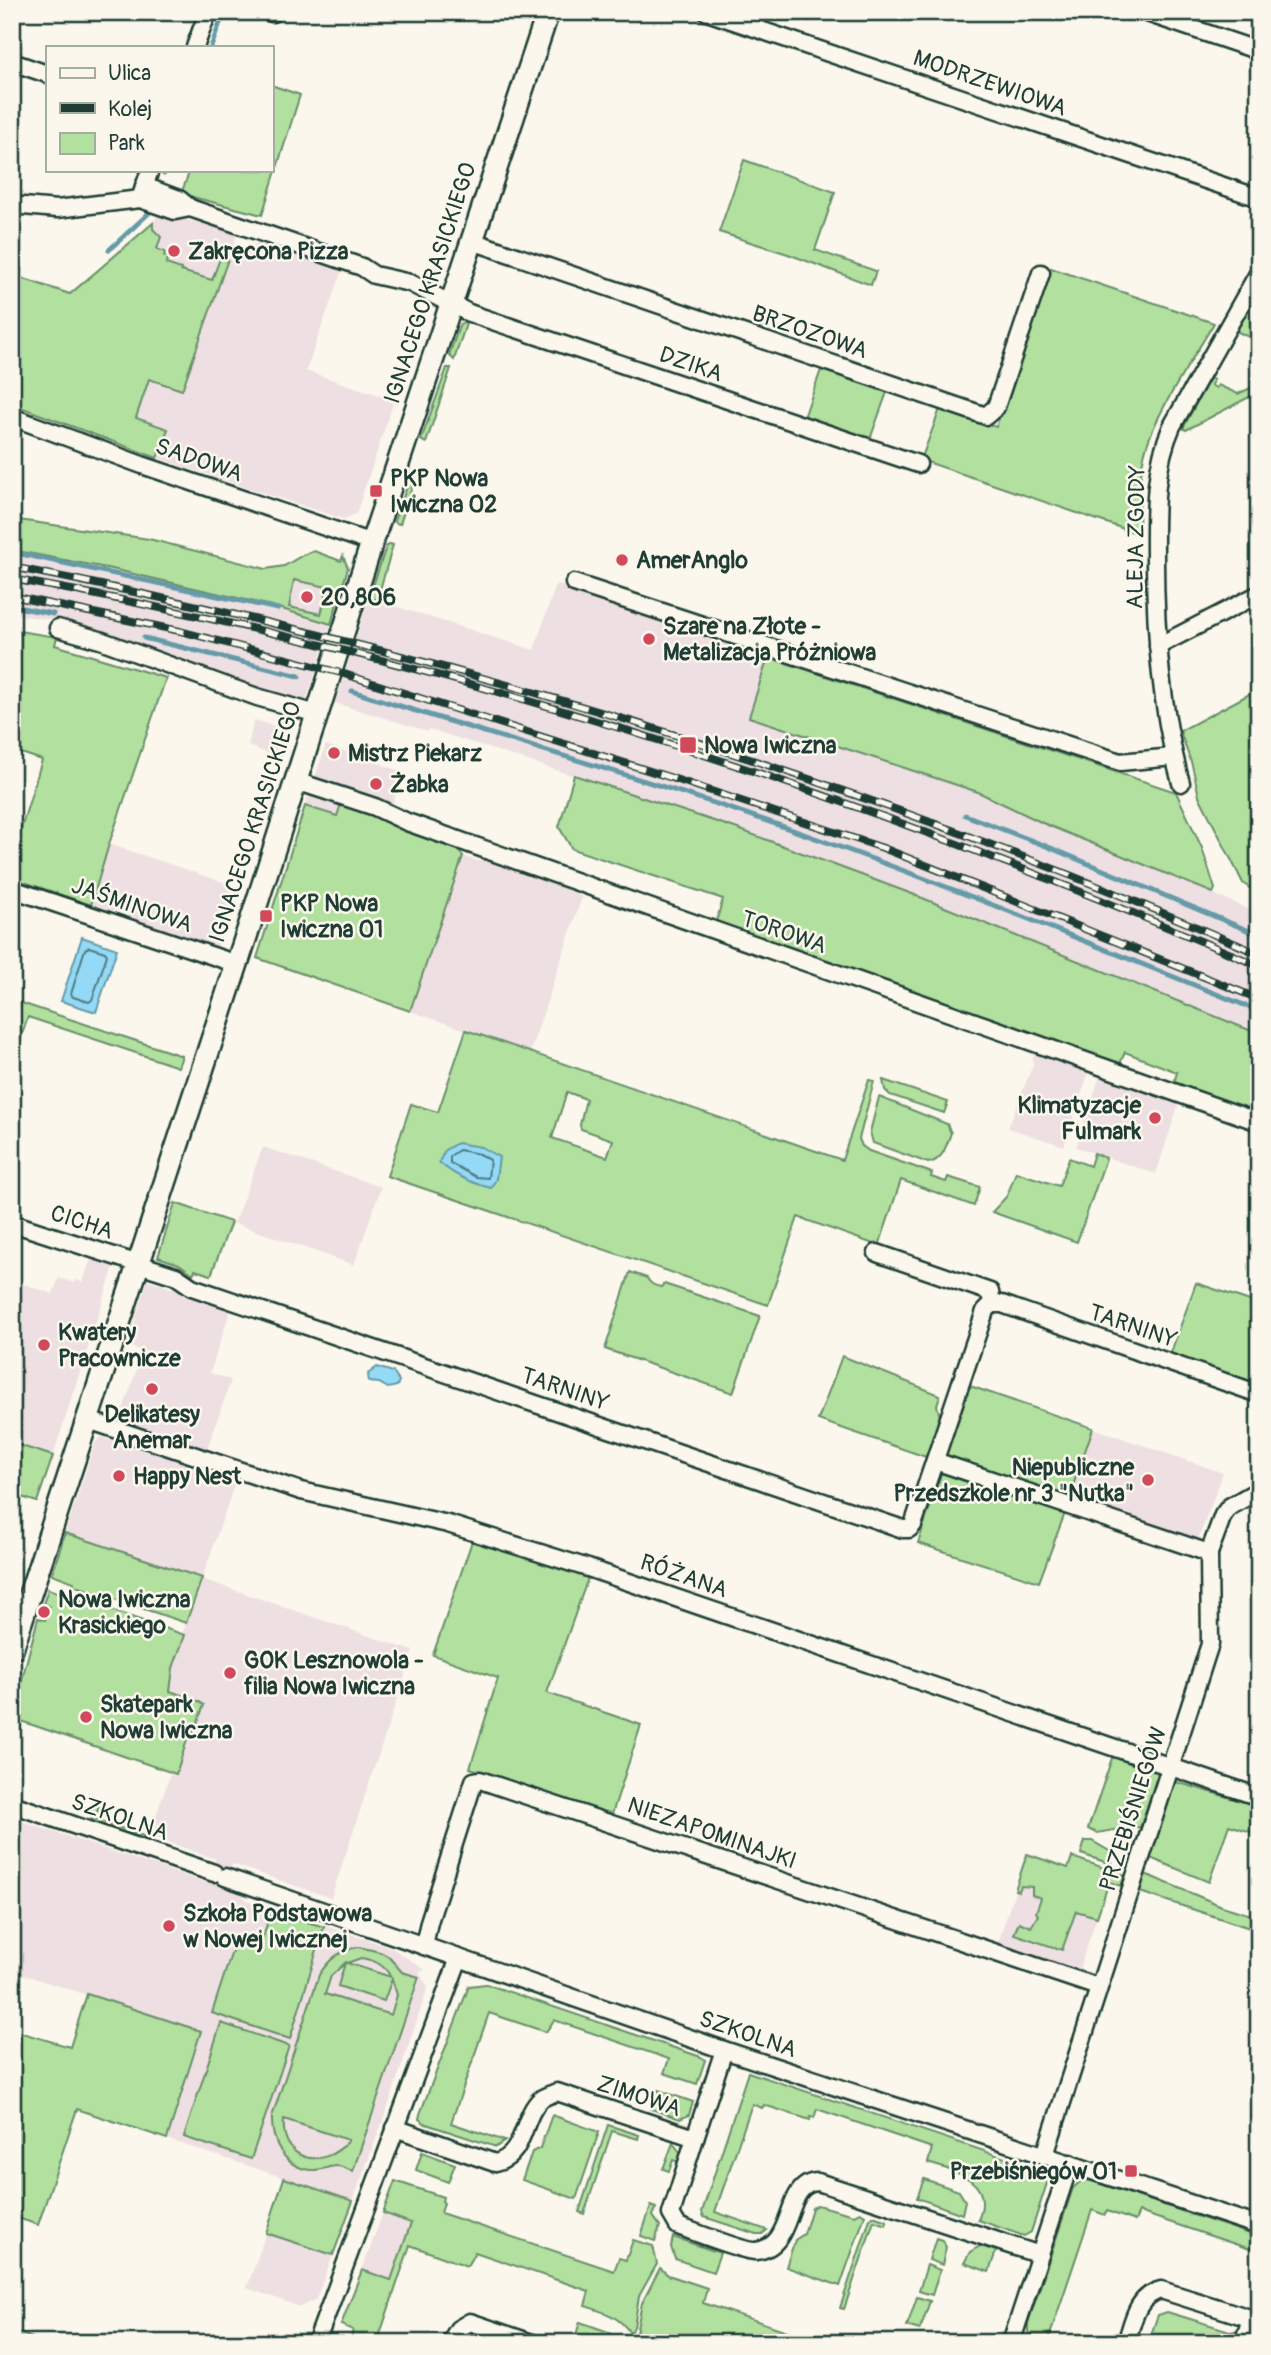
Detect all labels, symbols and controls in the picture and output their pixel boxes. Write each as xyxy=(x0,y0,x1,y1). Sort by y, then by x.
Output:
street label: MODRZEWIOWA xyxy=(909,43,1071,123)
legend xyxy=(46,46,273,172)
text: Ulica xyxy=(108,60,151,87)
text: Kolej xyxy=(108,96,152,123)
text: Park xyxy=(108,130,145,157)
street label: IGNACEGO KRASICKIEGO xyxy=(377,159,483,407)
place label: Zakręcona Pizza xyxy=(188,237,349,266)
marker: Zakręcona Pizza xyxy=(166,243,182,259)
street label: BRZOZOWA xyxy=(748,299,872,365)
street label: DZIKA xyxy=(655,340,727,388)
street label: SADOWA xyxy=(151,432,247,488)
place label: PKP Nowa Iwiczna 02 xyxy=(390,464,497,519)
street label: ALEJA ZGODY xyxy=(1120,465,1152,609)
marker: PKP Nowa Iwiczna 02 xyxy=(368,483,384,499)
place label: AmerAnglo xyxy=(636,546,748,575)
marker: AmerAnglo xyxy=(614,552,630,568)
place label: 20,806 xyxy=(321,583,396,612)
marker: 20,806 xyxy=(299,589,315,605)
place label: Szare na Złote - Metalizacja Próżniowa xyxy=(663,612,877,667)
marker: Szare na Złote - Metalizacja Próżniowa xyxy=(641,631,657,647)
street label: IGNACEGO KRASICKIEGO xyxy=(202,698,308,946)
place label: Nowa Iwiczna xyxy=(704,731,837,760)
marker: Nowa Iwiczna xyxy=(678,735,698,755)
place label: Mistrz Piekarz xyxy=(348,739,482,768)
marker: Mistrz Piekarz xyxy=(326,745,342,761)
place label: Żabka xyxy=(390,770,449,799)
marker: Żabka xyxy=(368,776,384,792)
street label: JAŚMINOWA xyxy=(68,871,196,939)
place label: PKP Nowa Iwiczna 01 xyxy=(280,889,383,944)
street label: TOROWA xyxy=(737,904,831,960)
marker: PKP Nowa Iwiczna 01 xyxy=(258,908,274,924)
place label: Klimatyzacje Fulmark xyxy=(1018,1091,1142,1146)
marker: Klimatyzacje Fulmark xyxy=(1147,1110,1163,1126)
street label: CICHA xyxy=(47,1198,117,1246)
street label: TARNINY xyxy=(1085,1297,1181,1355)
place label: Kwatery Pracownicze xyxy=(58,1318,181,1373)
marker: Kwatery Pracownicze xyxy=(36,1337,52,1353)
street label: TARNINY xyxy=(517,1360,613,1418)
marker: Delikatesy Anemar xyxy=(144,1381,160,1397)
place label: Delikatesy Anemar xyxy=(104,1400,200,1455)
place label: Niepubliczne Przedszkole nr 3 "Nutka" xyxy=(894,1453,1135,1508)
place label: Happy Nest xyxy=(133,1462,242,1491)
marker: Happy Nest xyxy=(111,1468,127,1484)
marker: Niepubliczne Przedszkole nr 3 "Nutka" xyxy=(1140,1472,1156,1488)
street label: RÓŻANA xyxy=(636,1547,732,1604)
place label: Nowa Iwiczna Krasickiego xyxy=(58,1585,191,1640)
marker: Nowa Iwiczna Krasickiego xyxy=(36,1604,52,1620)
place label: GOK Lesznowola - filia Nowa Iwiczna xyxy=(244,1646,424,1701)
marker: GOK Lesznowola - filia Nowa Iwiczna xyxy=(222,1665,238,1681)
place label: Skatepark Nowa Iwiczna xyxy=(100,1690,233,1745)
marker: Skatepark Nowa Iwiczna xyxy=(78,1709,94,1725)
street label: PRZEBIŚNIEGÓW xyxy=(1092,1723,1173,1895)
street label: SZKOLNA xyxy=(68,1787,173,1847)
street label: NIEZAPOMINAJKI xyxy=(624,1791,800,1875)
place label: Szkoła Podstawowa w Nowej Iwicznej xyxy=(183,1899,372,1954)
marker: Szkoła Podstawowa w Nowej Iwicznej xyxy=(161,1918,177,1934)
street label: SZKOLNA xyxy=(696,2004,801,2064)
street label: ZIMOWA xyxy=(593,2069,685,2123)
place label: Przebiśniegów 01 xyxy=(950,2157,1117,2186)
marker: Przebiśniegów 01 xyxy=(1123,2163,1139,2179)

